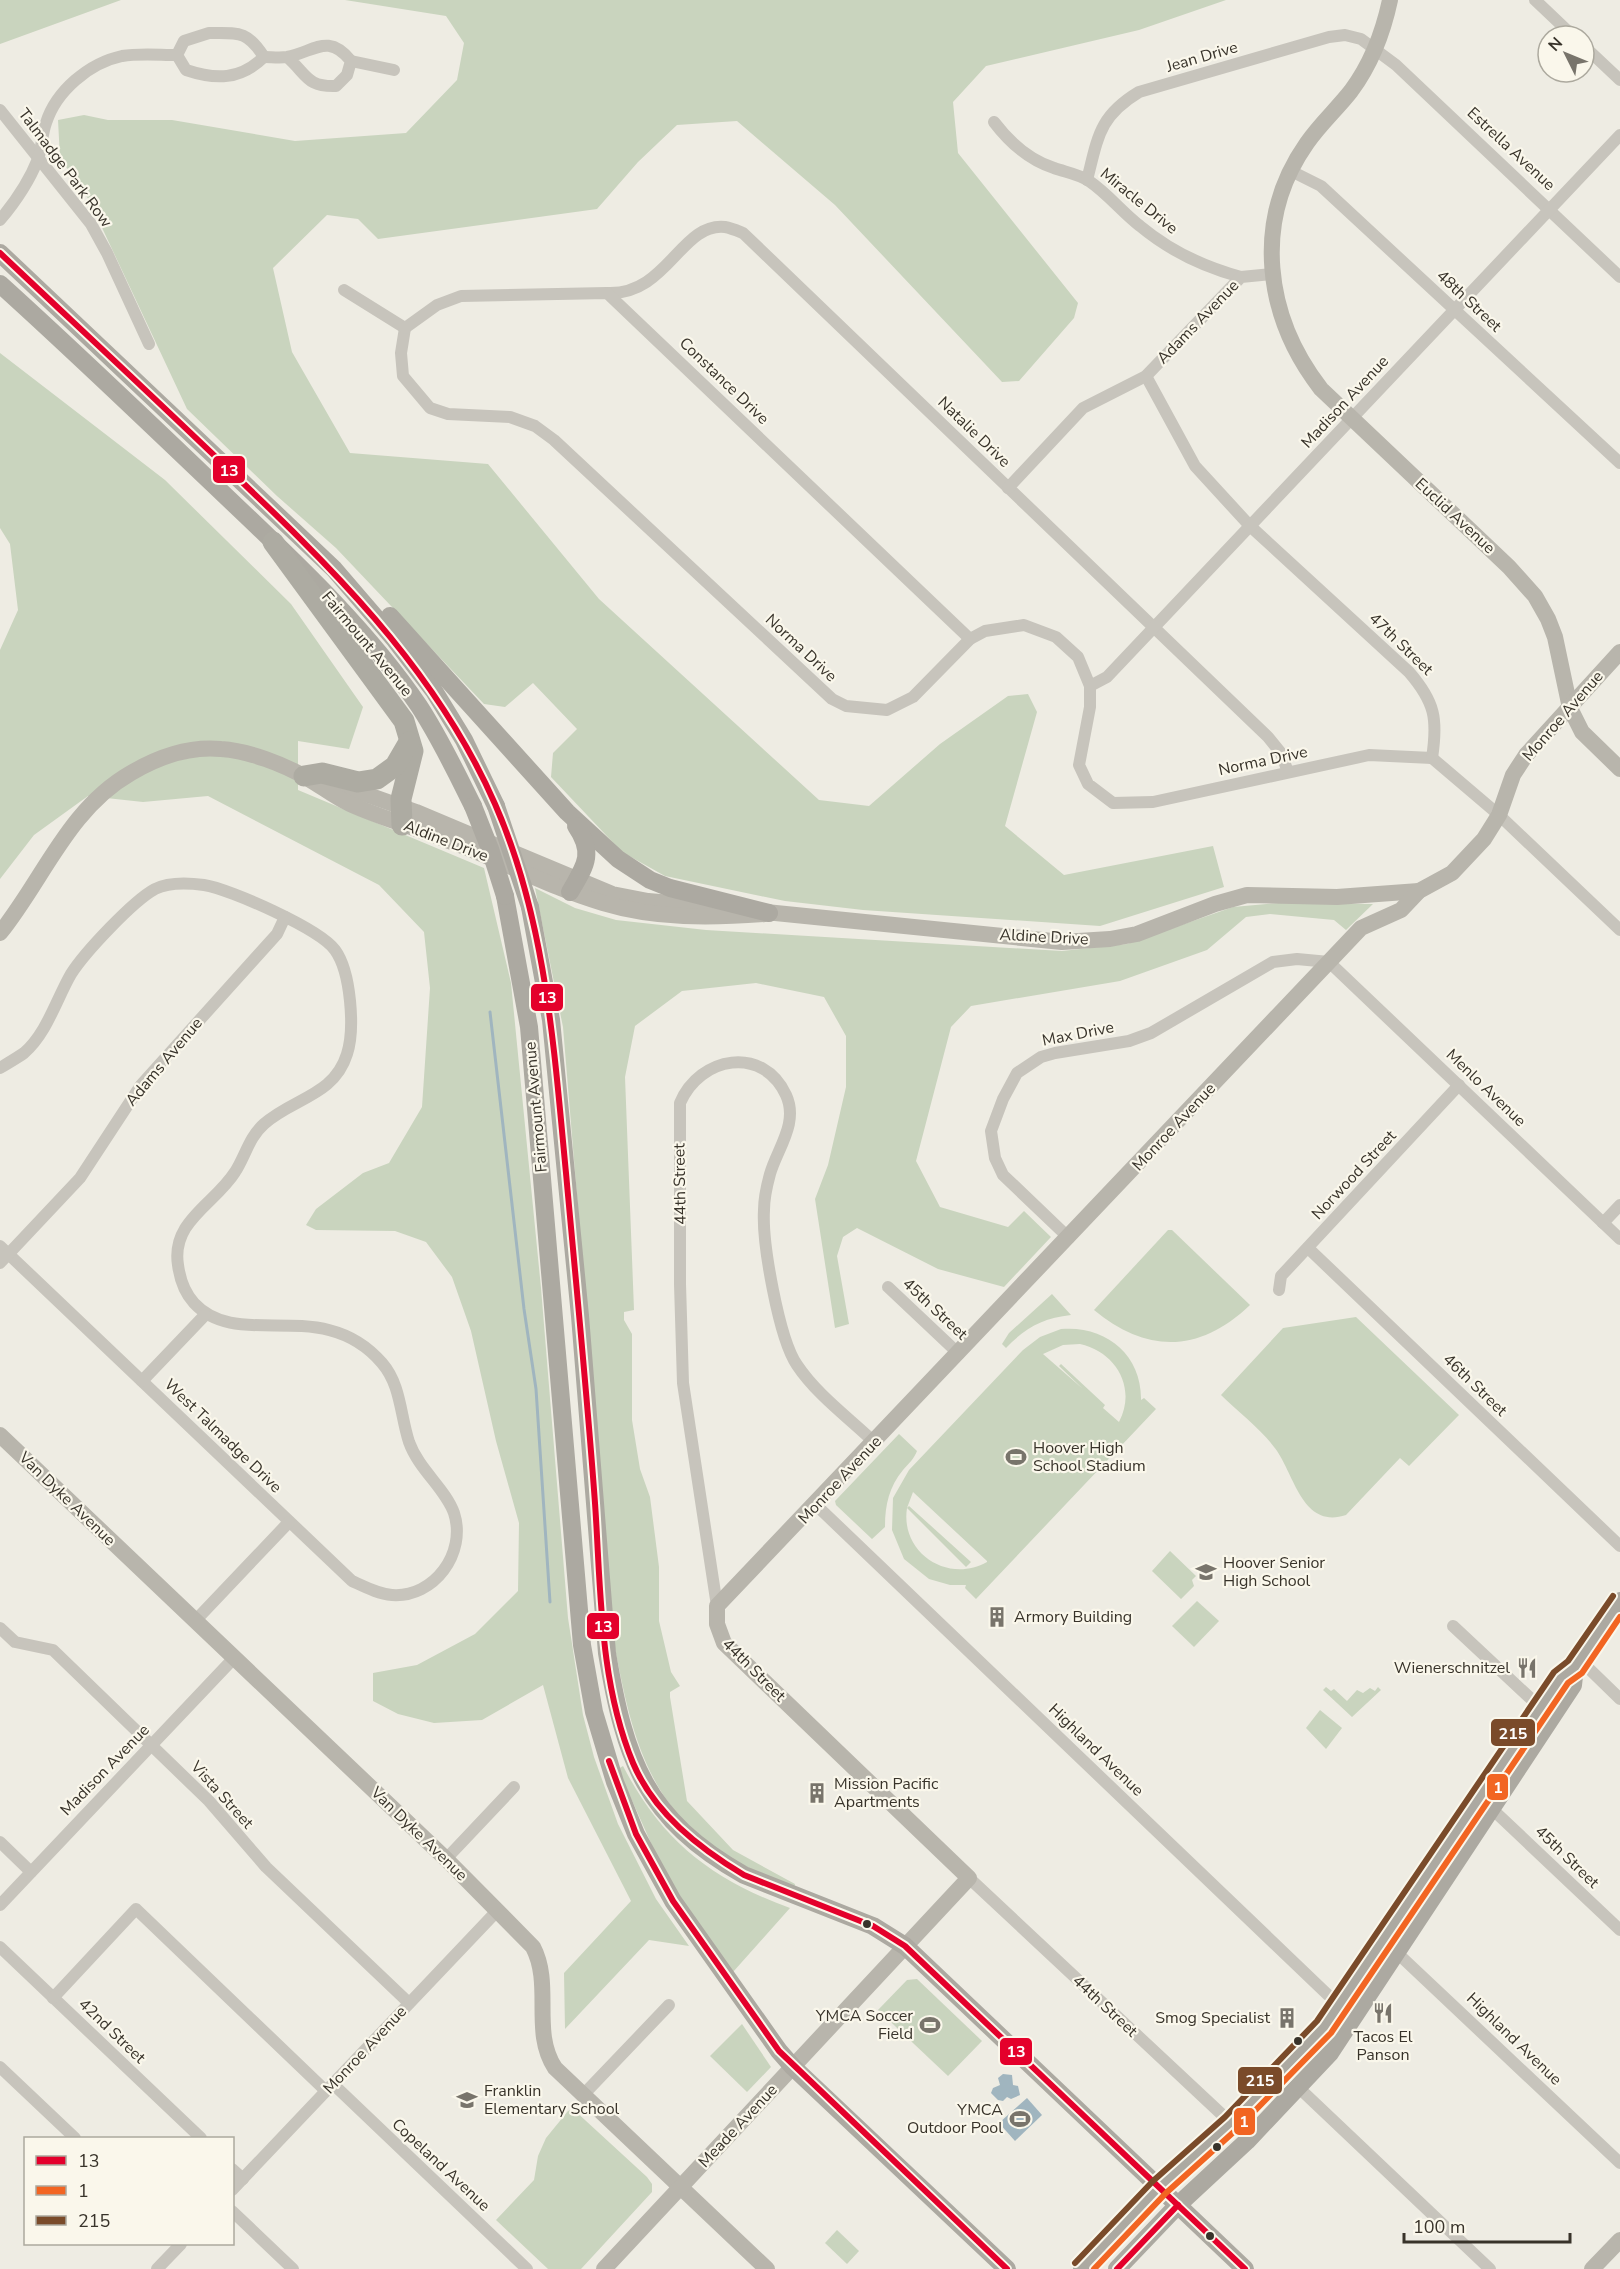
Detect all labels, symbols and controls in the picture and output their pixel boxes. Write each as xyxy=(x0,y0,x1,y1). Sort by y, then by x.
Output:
north arrow xyxy=(1536,24,1596,84)
text: N xyxy=(1544,33,1568,56)
street label: Jean Drive xyxy=(1163,36,1240,78)
street label: Estrella Avenue xyxy=(1462,102,1560,196)
street label: Talmadge Park Row xyxy=(13,104,117,233)
street label: Miracle Drive xyxy=(1095,163,1183,239)
street label: 48th Street xyxy=(1432,265,1507,337)
street label: Adams Avenue xyxy=(1152,275,1244,369)
street label: Constance Drive xyxy=(674,333,774,429)
street label: Madison Avenue xyxy=(1296,351,1394,453)
street label: Natalie Drive xyxy=(933,392,1015,472)
line badge: 13 xyxy=(212,455,246,484)
text: 13 xyxy=(219,460,239,482)
street label: Euclid Avenue xyxy=(1410,473,1500,559)
street label: Fairmount Avenue xyxy=(316,587,418,701)
street label: 47th Street xyxy=(1364,608,1438,681)
street label: Norma Drive xyxy=(760,609,842,687)
street label: Monroe Avenue xyxy=(1518,666,1608,766)
street label: Norma Drive xyxy=(1216,741,1310,781)
street label: Aldine Drive xyxy=(400,815,492,867)
street label: Aldine Drive xyxy=(999,924,1089,950)
line badge: 13 xyxy=(530,983,564,1012)
text: 13 xyxy=(537,987,557,1009)
street label: Adams Avenue xyxy=(120,1013,208,1111)
street label: Max Drive xyxy=(1040,1016,1116,1052)
street label: Fairmount Avenue xyxy=(519,1041,553,1173)
street label: Menlo Avenue xyxy=(1441,1044,1531,1132)
street label: Monroe Avenue xyxy=(1127,1078,1221,1176)
street label: Norwood Street xyxy=(1307,1125,1402,1225)
street label: 44th Street xyxy=(668,1143,692,1225)
street label: 45th Street xyxy=(898,1273,973,1345)
street label: 46th Street xyxy=(1438,1349,1512,1422)
street label: West Talmadge Drive xyxy=(159,1374,287,1498)
street label: Monroe Avenue xyxy=(793,1431,887,1529)
place label: Hoover High School Stadium xyxy=(1033,1437,1146,1477)
sports icon: Hoover High School Stadium xyxy=(1004,1445,1028,1469)
street label: Van Dyke Avenue xyxy=(13,1446,120,1551)
place label: Hoover Senior High School xyxy=(1223,1552,1325,1592)
school or university icon: Hoover Senior High School xyxy=(1194,1560,1218,1584)
building icon: Armory Building xyxy=(985,1605,1009,1629)
place label: Armory Building xyxy=(1014,1606,1132,1628)
line badge: 13 xyxy=(586,1612,620,1640)
text: 13 xyxy=(593,1616,613,1638)
street label: 44th Street xyxy=(717,1633,791,1707)
restaurant icon: Wienerschnitzel xyxy=(1515,1656,1539,1680)
place label: Wienerschnitzel xyxy=(1394,1657,1510,1679)
street label: Highland Avenue xyxy=(1044,1699,1148,1801)
line badge: 215 xyxy=(1490,1718,1536,1747)
street label: Madison Avenue xyxy=(56,1719,154,1821)
text: 215 xyxy=(1499,1723,1527,1745)
street label: Vista Street xyxy=(185,1756,259,1834)
place label: Mission Pacific Apartments xyxy=(834,1773,939,1813)
line badge: 1 xyxy=(1486,1773,1509,1801)
text: 1 xyxy=(1493,1777,1503,1799)
street label: Van Dyke Avenue xyxy=(365,1781,472,1886)
building icon: Mission Pacific Apartments xyxy=(805,1781,829,1805)
street label: 45th Street xyxy=(1530,1821,1604,1894)
unlabelled marker xyxy=(861,1918,873,1930)
street label: 44th Street xyxy=(1068,1970,1143,2042)
street label: Highland Avenue xyxy=(1462,1988,1566,2090)
street label: 42nd Street xyxy=(74,1993,151,2069)
street label: Monroe Avenue xyxy=(318,2001,412,2099)
restaurant icon: Tacos El Panson xyxy=(1371,2001,1395,2025)
place label: YMCA Soccer Field xyxy=(815,2005,913,2045)
building icon: Smog Specialist xyxy=(1275,2006,1299,2030)
place label: Smog Specialist xyxy=(1155,2007,1270,2029)
sports icon: YMCA Soccer Field xyxy=(918,2013,942,2037)
place label: Tacos El Panson xyxy=(1354,2026,1413,2066)
unlabelled marker xyxy=(1292,2035,1304,2047)
line badge: 13 xyxy=(999,2037,1033,2066)
text: 13 xyxy=(1006,2041,1026,2063)
line badge: 215 xyxy=(1237,2066,1283,2095)
text: 215 xyxy=(1246,2070,1274,2092)
street label: Meade Avenue xyxy=(693,2079,783,2173)
place label: Franklin Elementary School xyxy=(484,2080,620,2120)
school or university icon: Franklin Elementary School xyxy=(455,2088,479,2112)
place label: YMCA Outdoor Pool xyxy=(907,2099,1003,2139)
sports icon: YMCA Outdoor Pool xyxy=(1008,2107,1032,2131)
line badge: 1 xyxy=(1233,2107,1256,2136)
text: 1 xyxy=(1239,2111,1249,2133)
street label: Copeland Avenue xyxy=(387,2114,495,2216)
legend xyxy=(24,2137,234,2245)
unlabelled marker xyxy=(1211,2141,1223,2153)
text: 13 xyxy=(78,2149,100,2173)
text: 1 xyxy=(78,2179,89,2203)
scale bar xyxy=(1404,2206,1570,2244)
text: 215 xyxy=(78,2209,110,2233)
text: 100 m xyxy=(1413,2215,1465,2239)
unlabelled marker xyxy=(1204,2230,1216,2242)

